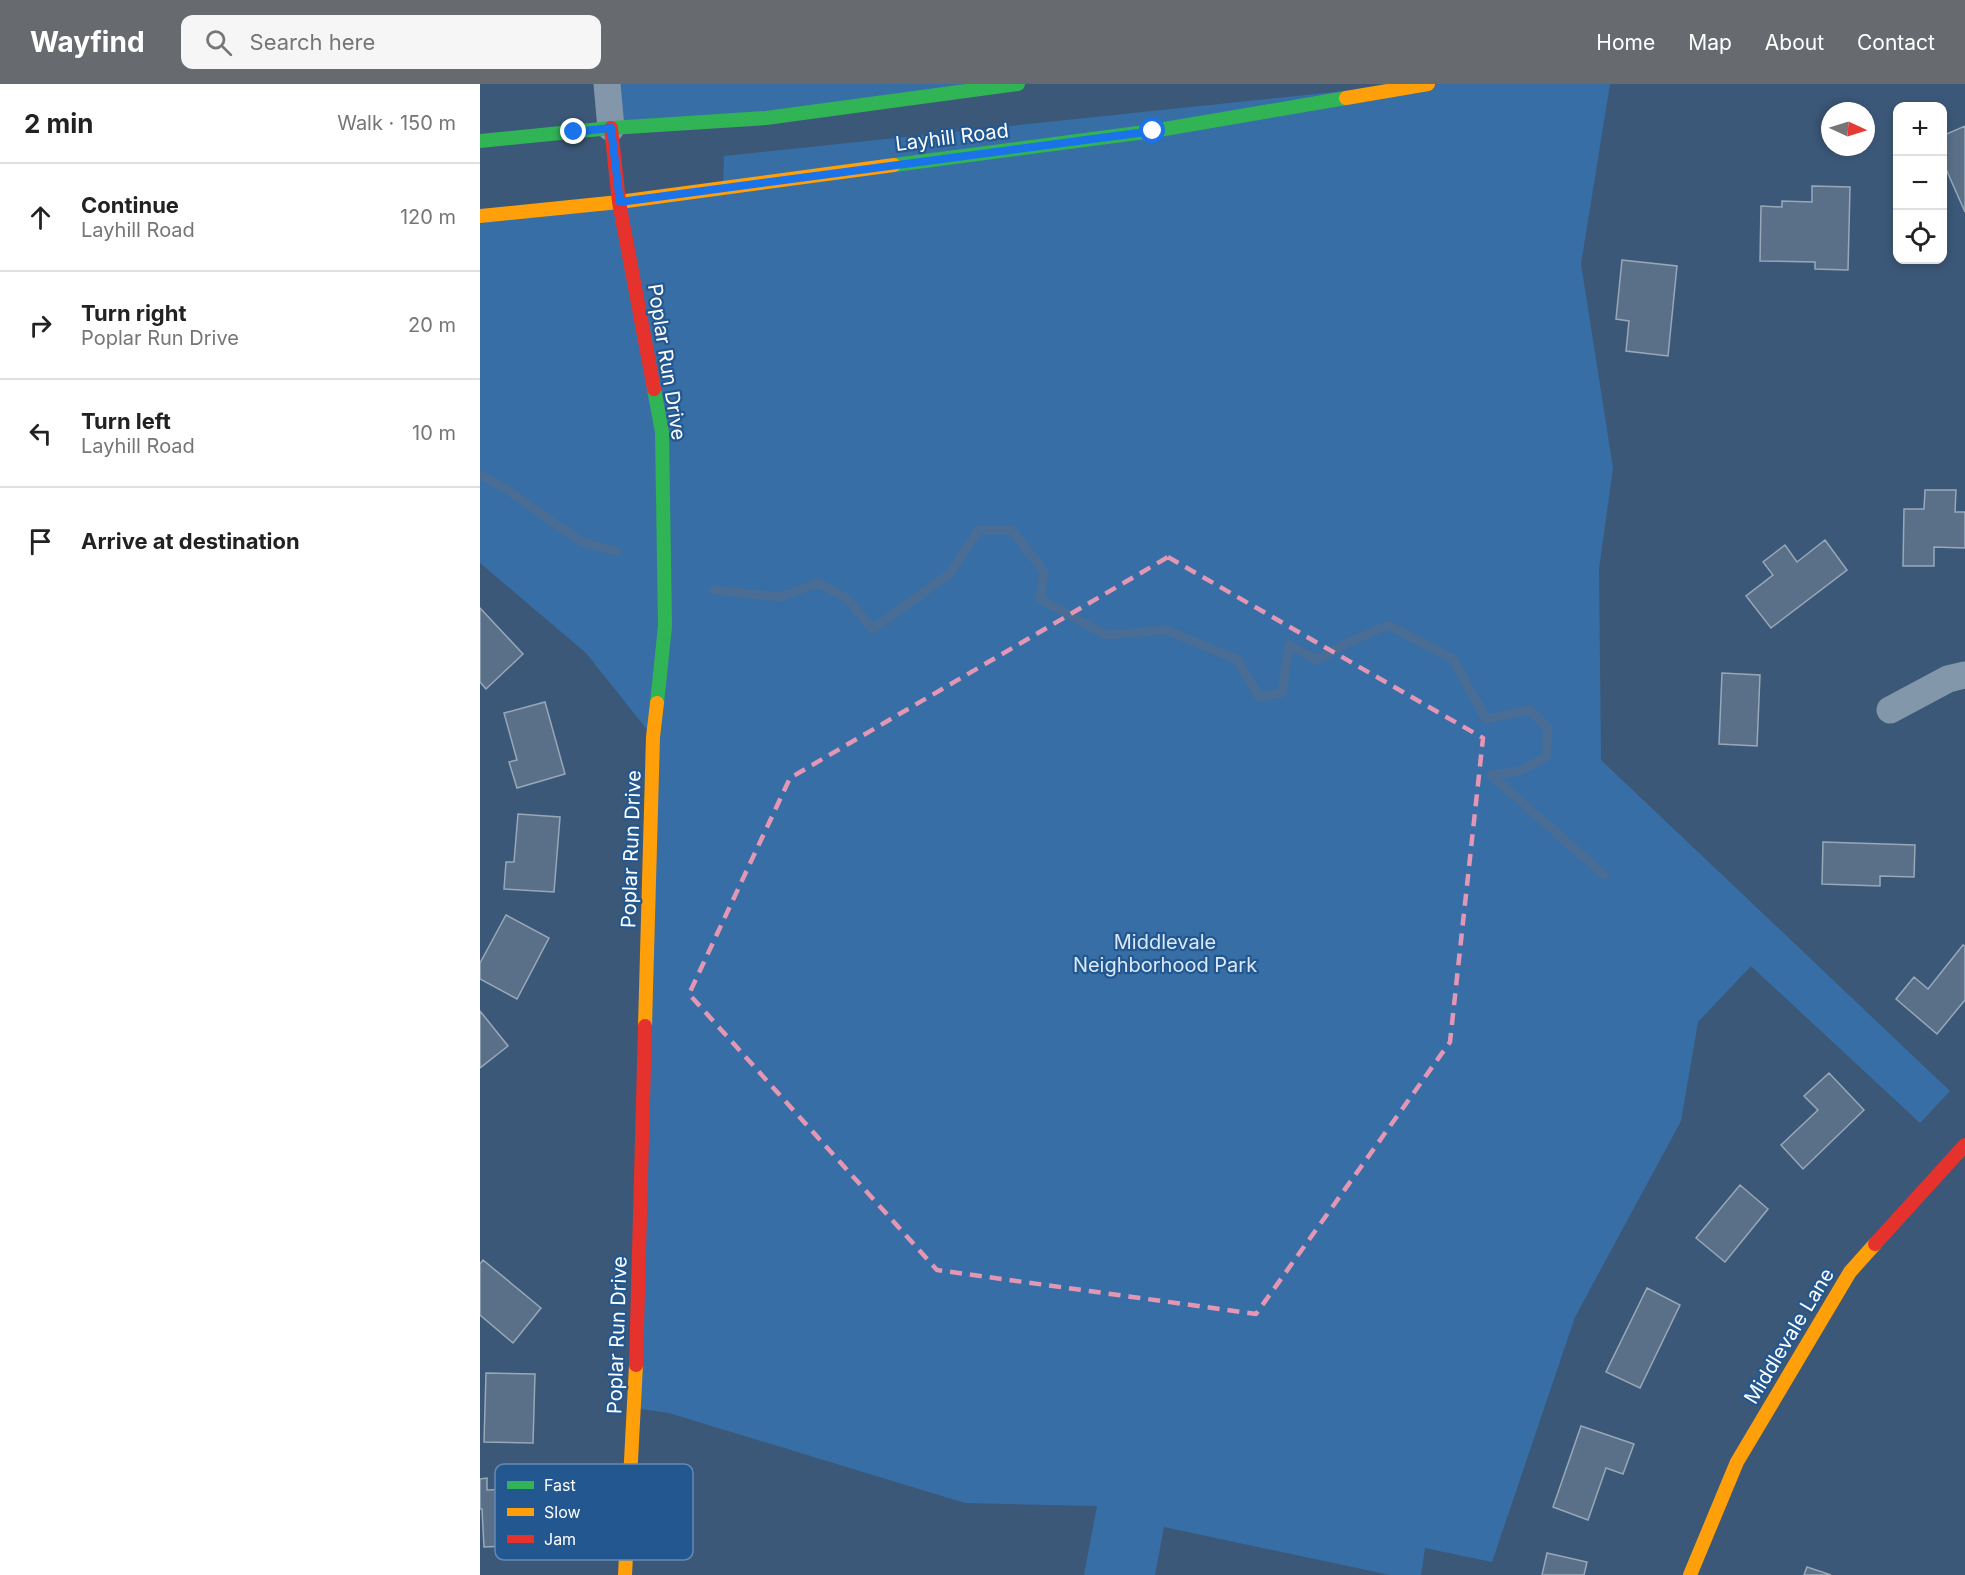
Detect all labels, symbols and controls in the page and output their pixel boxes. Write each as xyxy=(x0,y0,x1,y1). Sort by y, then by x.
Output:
search box xyxy=(181,15,601,69)
text: Wayfind xyxy=(30,25,145,59)
icon: search xyxy=(202,26,235,59)
text: Search here xyxy=(250,29,375,55)
text: Home xyxy=(1596,30,1655,55)
text: Map xyxy=(1688,30,1732,55)
text: About xyxy=(1765,30,1824,55)
text: Contact xyxy=(1857,30,1935,55)
north arrow xyxy=(1821,102,1875,156)
map controls xyxy=(1893,102,1947,264)
button: + xyxy=(1893,102,1947,156)
text: 2 min xyxy=(24,108,94,139)
text: Walk · 150 m xyxy=(337,111,456,135)
route start xyxy=(1139,117,1165,143)
route end xyxy=(560,118,586,144)
street label: Layhill Road xyxy=(894,118,1010,156)
button: − xyxy=(1893,156,1947,210)
text: Continue xyxy=(81,192,179,218)
icon: ahead xyxy=(24,201,57,234)
text: 120 m xyxy=(400,205,456,229)
button: locate xyxy=(1893,210,1947,264)
text: Layhill Road xyxy=(81,218,195,242)
street label: Poplar Run Drive xyxy=(643,282,691,442)
text: Turn right xyxy=(81,300,187,326)
icon: right xyxy=(24,309,57,342)
text: 20 m xyxy=(408,313,456,337)
text: Poplar Run Drive xyxy=(81,326,239,350)
text: Turn left xyxy=(81,408,171,434)
icon: left xyxy=(24,417,57,450)
text: 10 m xyxy=(412,421,456,445)
text: Layhill Road xyxy=(81,434,195,458)
icon: arrive xyxy=(24,525,57,558)
text: Arrive at destination xyxy=(81,528,300,554)
street label: Poplar Run Drive xyxy=(616,770,646,928)
park label: Middlevale Neighborhood Park xyxy=(1073,930,1257,977)
street label: Poplar Run Drive xyxy=(602,1256,632,1414)
street label: Middlevale Lane xyxy=(1739,1264,1839,1408)
legend xyxy=(495,1464,693,1560)
text: Fast xyxy=(544,1475,576,1495)
text: Slow xyxy=(544,1502,581,1522)
text: Jam xyxy=(544,1529,576,1549)

